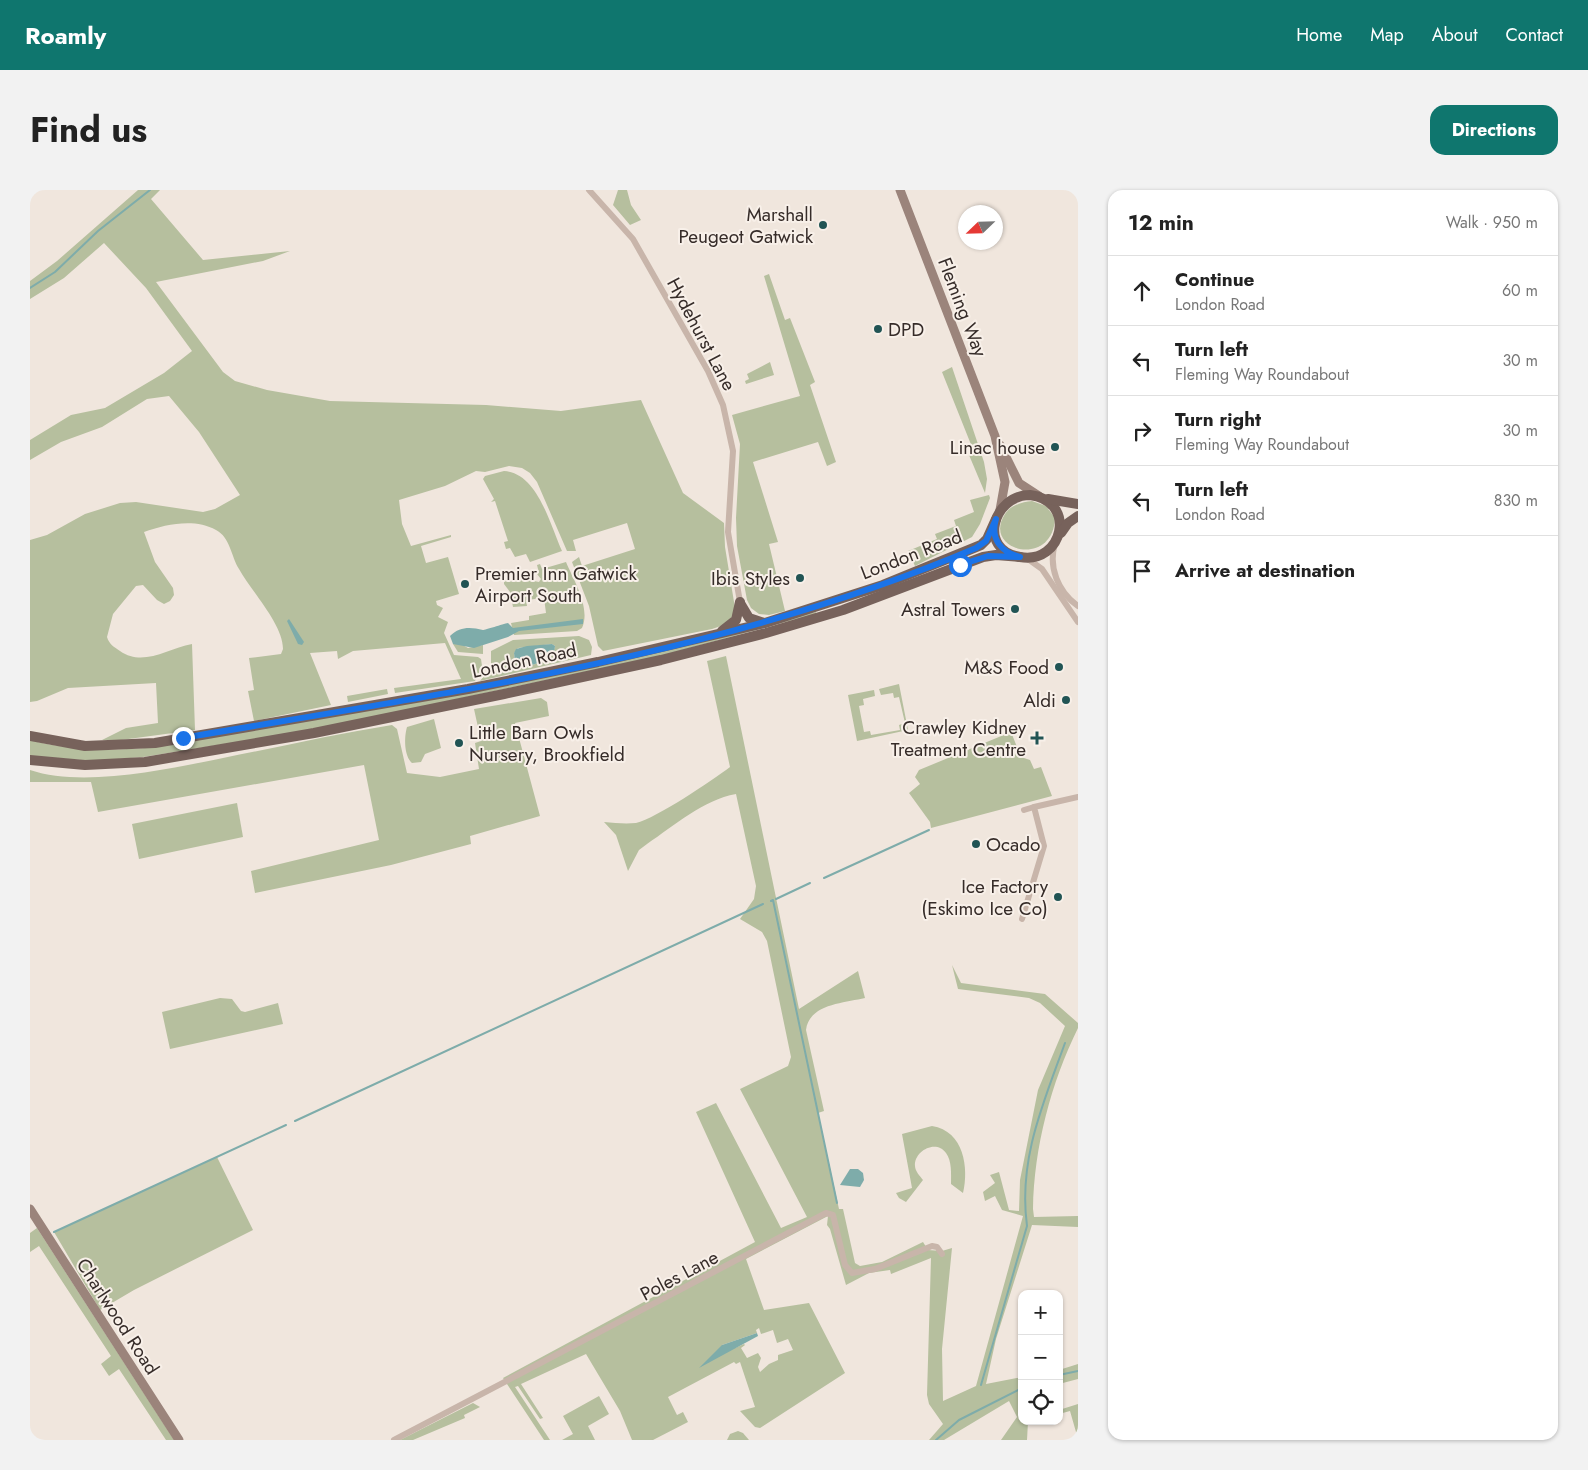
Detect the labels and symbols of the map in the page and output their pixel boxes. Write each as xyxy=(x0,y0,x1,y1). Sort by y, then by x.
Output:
place label: Marshall Peugeot Gatwick xyxy=(678,201,814,250)
north arrow xyxy=(958,205,1003,250)
marker: Marshall Peugeot Gatwick xyxy=(817,219,829,231)
street label: Fleming Way xyxy=(931,254,994,361)
street label: Hydehurst Lane xyxy=(660,273,743,396)
place label: DPD xyxy=(888,316,924,343)
marker: DPD xyxy=(872,323,884,335)
place label: Linac house xyxy=(950,434,1045,461)
marker: Linac house xyxy=(1049,441,1061,453)
street label: London Road xyxy=(857,523,966,586)
route start xyxy=(949,554,972,577)
place label: Premier Inn Gatwick Airport South xyxy=(475,560,637,609)
place label: Ibis Styles xyxy=(711,565,790,592)
marker: Ibis Styles xyxy=(794,572,806,584)
marker: Premier Inn Gatwick Airport South xyxy=(459,578,471,590)
place label: Astral Towers xyxy=(901,596,1005,623)
marker: Astral Towers xyxy=(1009,603,1021,615)
street label: London Road xyxy=(469,636,579,685)
place label: M&S Food xyxy=(964,654,1049,681)
marker: M&S Food xyxy=(1053,661,1065,673)
place label: Aldi xyxy=(1023,687,1056,714)
marker: Aldi xyxy=(1060,694,1072,706)
place label: Crawley Kidney Treatment Centre xyxy=(891,714,1027,763)
place label: Little Barn Owls Nursery, Brookfield xyxy=(469,719,625,768)
route end xyxy=(172,727,195,750)
marker: Crawley Kidney Treatment Centre xyxy=(1030,731,1044,745)
marker: Little Barn Owls Nursery, Brookfield xyxy=(453,737,465,749)
place label: Ocado xyxy=(986,831,1040,858)
marker: Ocado xyxy=(970,838,982,850)
place label: Ice Factory (Eskimo Ice Co) xyxy=(921,873,1049,922)
marker: Ice Factory (Eskimo Ice Co) xyxy=(1052,891,1064,903)
street label: Poles Lane xyxy=(635,1243,723,1307)
street label: Charlwood Road xyxy=(70,1253,165,1380)

